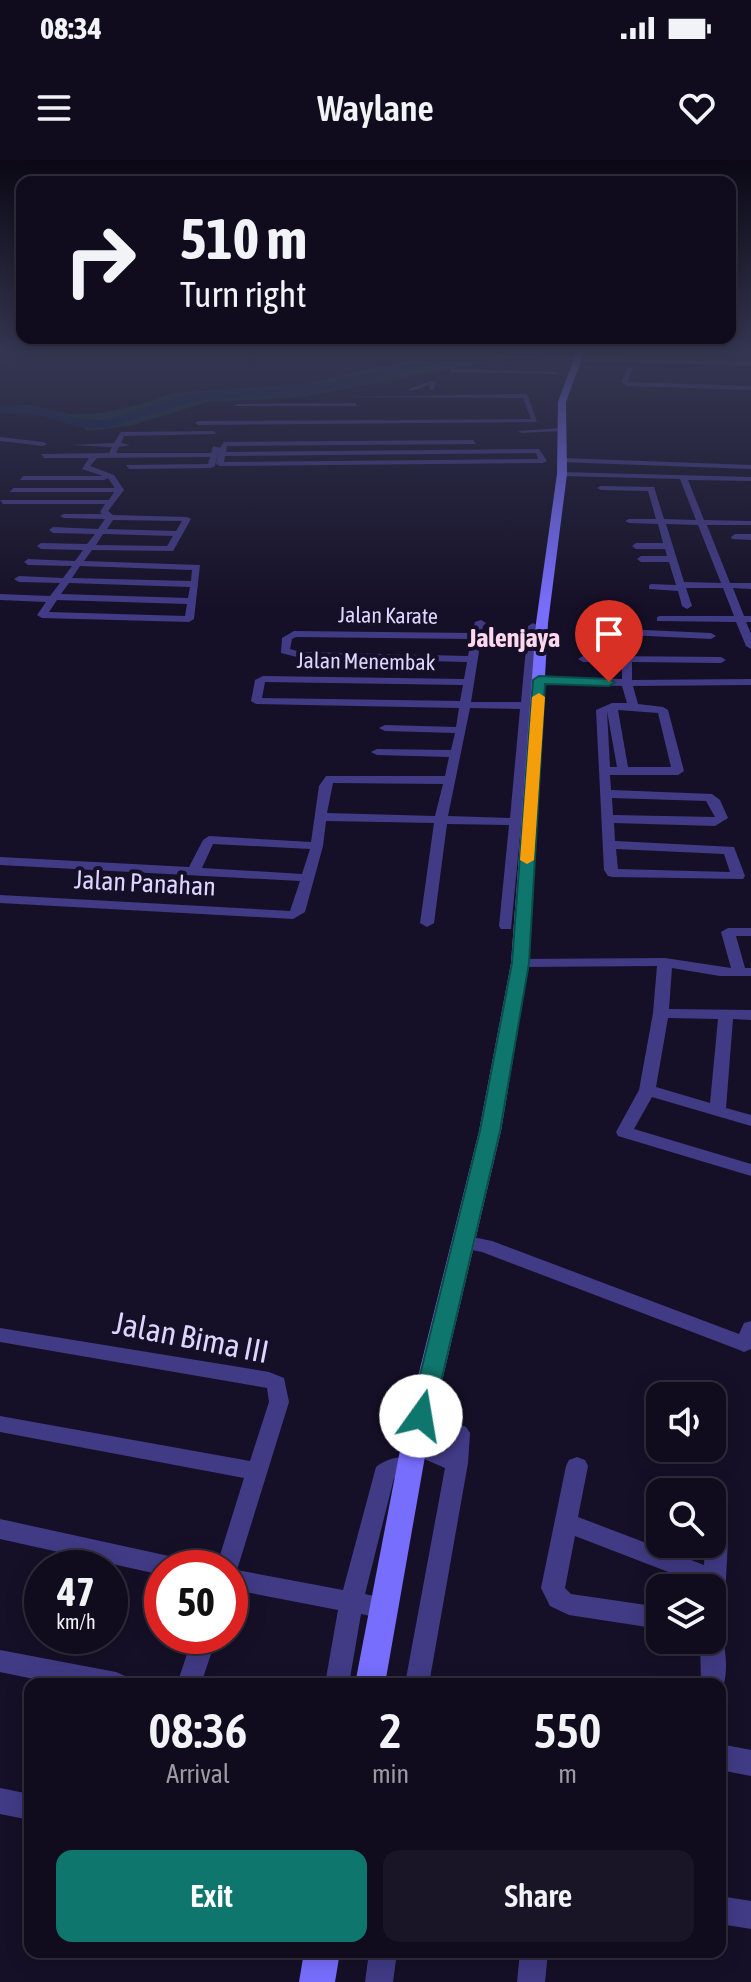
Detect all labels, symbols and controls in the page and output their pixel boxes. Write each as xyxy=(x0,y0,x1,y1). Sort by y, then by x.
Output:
text: 08:34 xyxy=(40,11,102,45)
icon: menu xyxy=(32,86,76,130)
icon: heart xyxy=(675,86,719,130)
text: Waylane xyxy=(317,87,434,129)
text: 510 m xyxy=(180,207,307,271)
icon: right xyxy=(48,208,152,312)
text: Turn right xyxy=(180,273,307,315)
pin xyxy=(575,600,643,682)
street label: Jalan Karate xyxy=(338,601,438,629)
icon: arrive xyxy=(587,612,631,656)
district label: Jalenjaya xyxy=(467,623,560,653)
street label: Jalan Menembak xyxy=(296,647,436,675)
street label: Jalan Panahan xyxy=(73,864,217,902)
street label: Jalan Bima III xyxy=(110,1304,272,1370)
position arrow xyxy=(379,1374,463,1458)
map controls xyxy=(646,1382,726,1654)
button: sound xyxy=(646,1382,726,1462)
button: search xyxy=(646,1478,726,1558)
speed limit sign: 50 xyxy=(144,1550,248,1654)
text: 47 xyxy=(57,1569,95,1614)
button: layers xyxy=(646,1574,726,1654)
text: km/h xyxy=(56,1610,96,1633)
text: 08:36 xyxy=(149,1703,247,1758)
text: 2 xyxy=(379,1703,402,1758)
text: 550 xyxy=(534,1703,601,1758)
text: Arrival xyxy=(166,1759,230,1789)
text: min xyxy=(372,1759,409,1789)
text: m xyxy=(558,1759,577,1789)
button: Exit xyxy=(56,1850,367,1942)
button: Share xyxy=(383,1850,694,1942)

